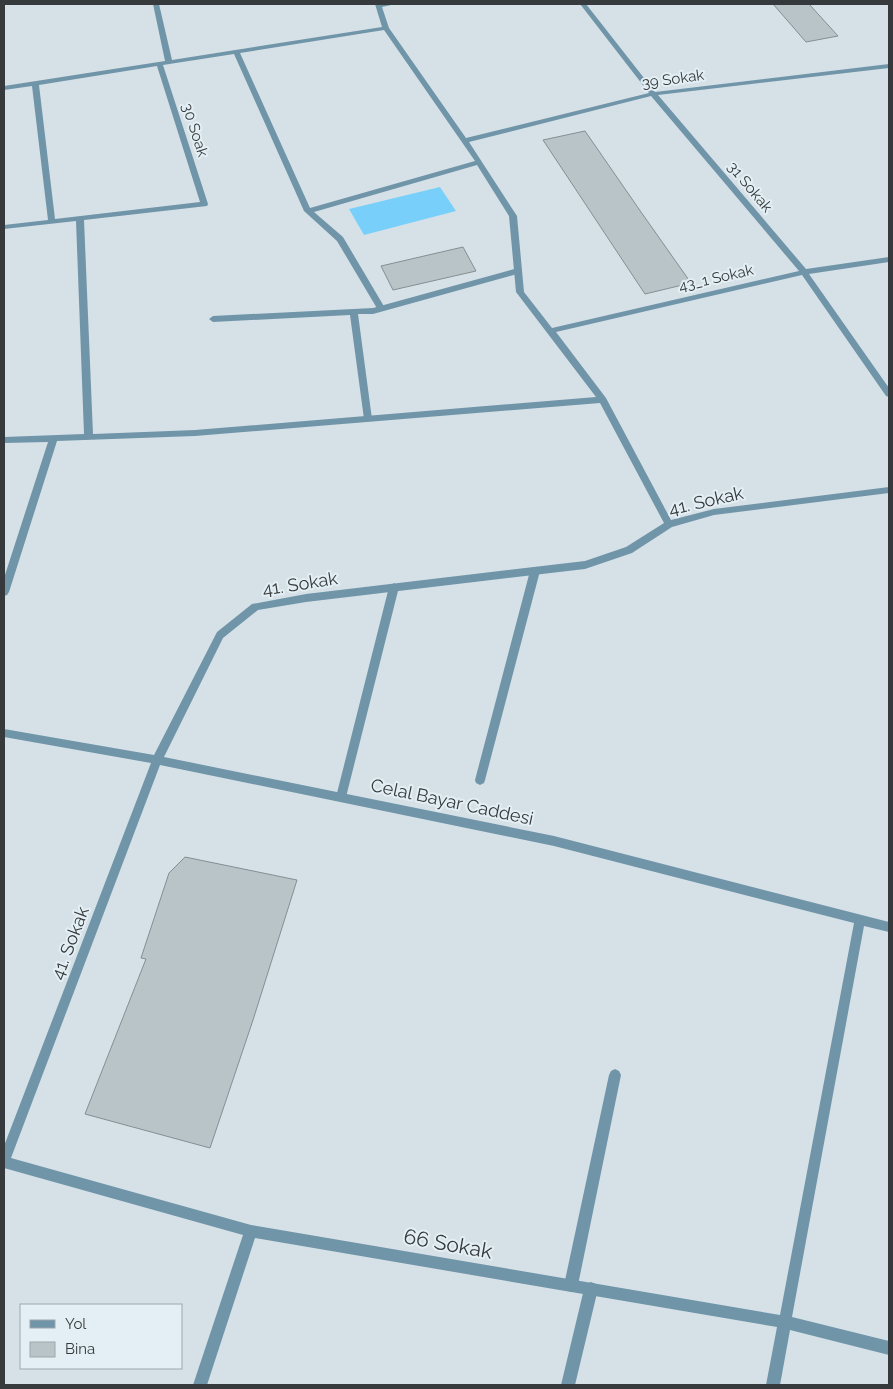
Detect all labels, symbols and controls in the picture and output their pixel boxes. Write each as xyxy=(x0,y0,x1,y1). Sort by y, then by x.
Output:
street label: 39 Sokak xyxy=(641,66,705,92)
street label: 30 Soak xyxy=(178,101,212,159)
street label: 31 Sokak xyxy=(724,158,776,216)
street label: 43_1 Sokak xyxy=(677,261,755,295)
street label: 41. Sokak xyxy=(666,482,746,519)
street label: 41. Sokak xyxy=(261,567,340,600)
street label: Celal Bayar Caddesi xyxy=(369,774,535,829)
street label: 41. Sokak xyxy=(46,903,93,982)
street label: 66 Sokak xyxy=(402,1223,494,1264)
legend xyxy=(20,1304,182,1369)
text: Yol xyxy=(65,1315,87,1333)
text: Bina xyxy=(65,1340,95,1358)

